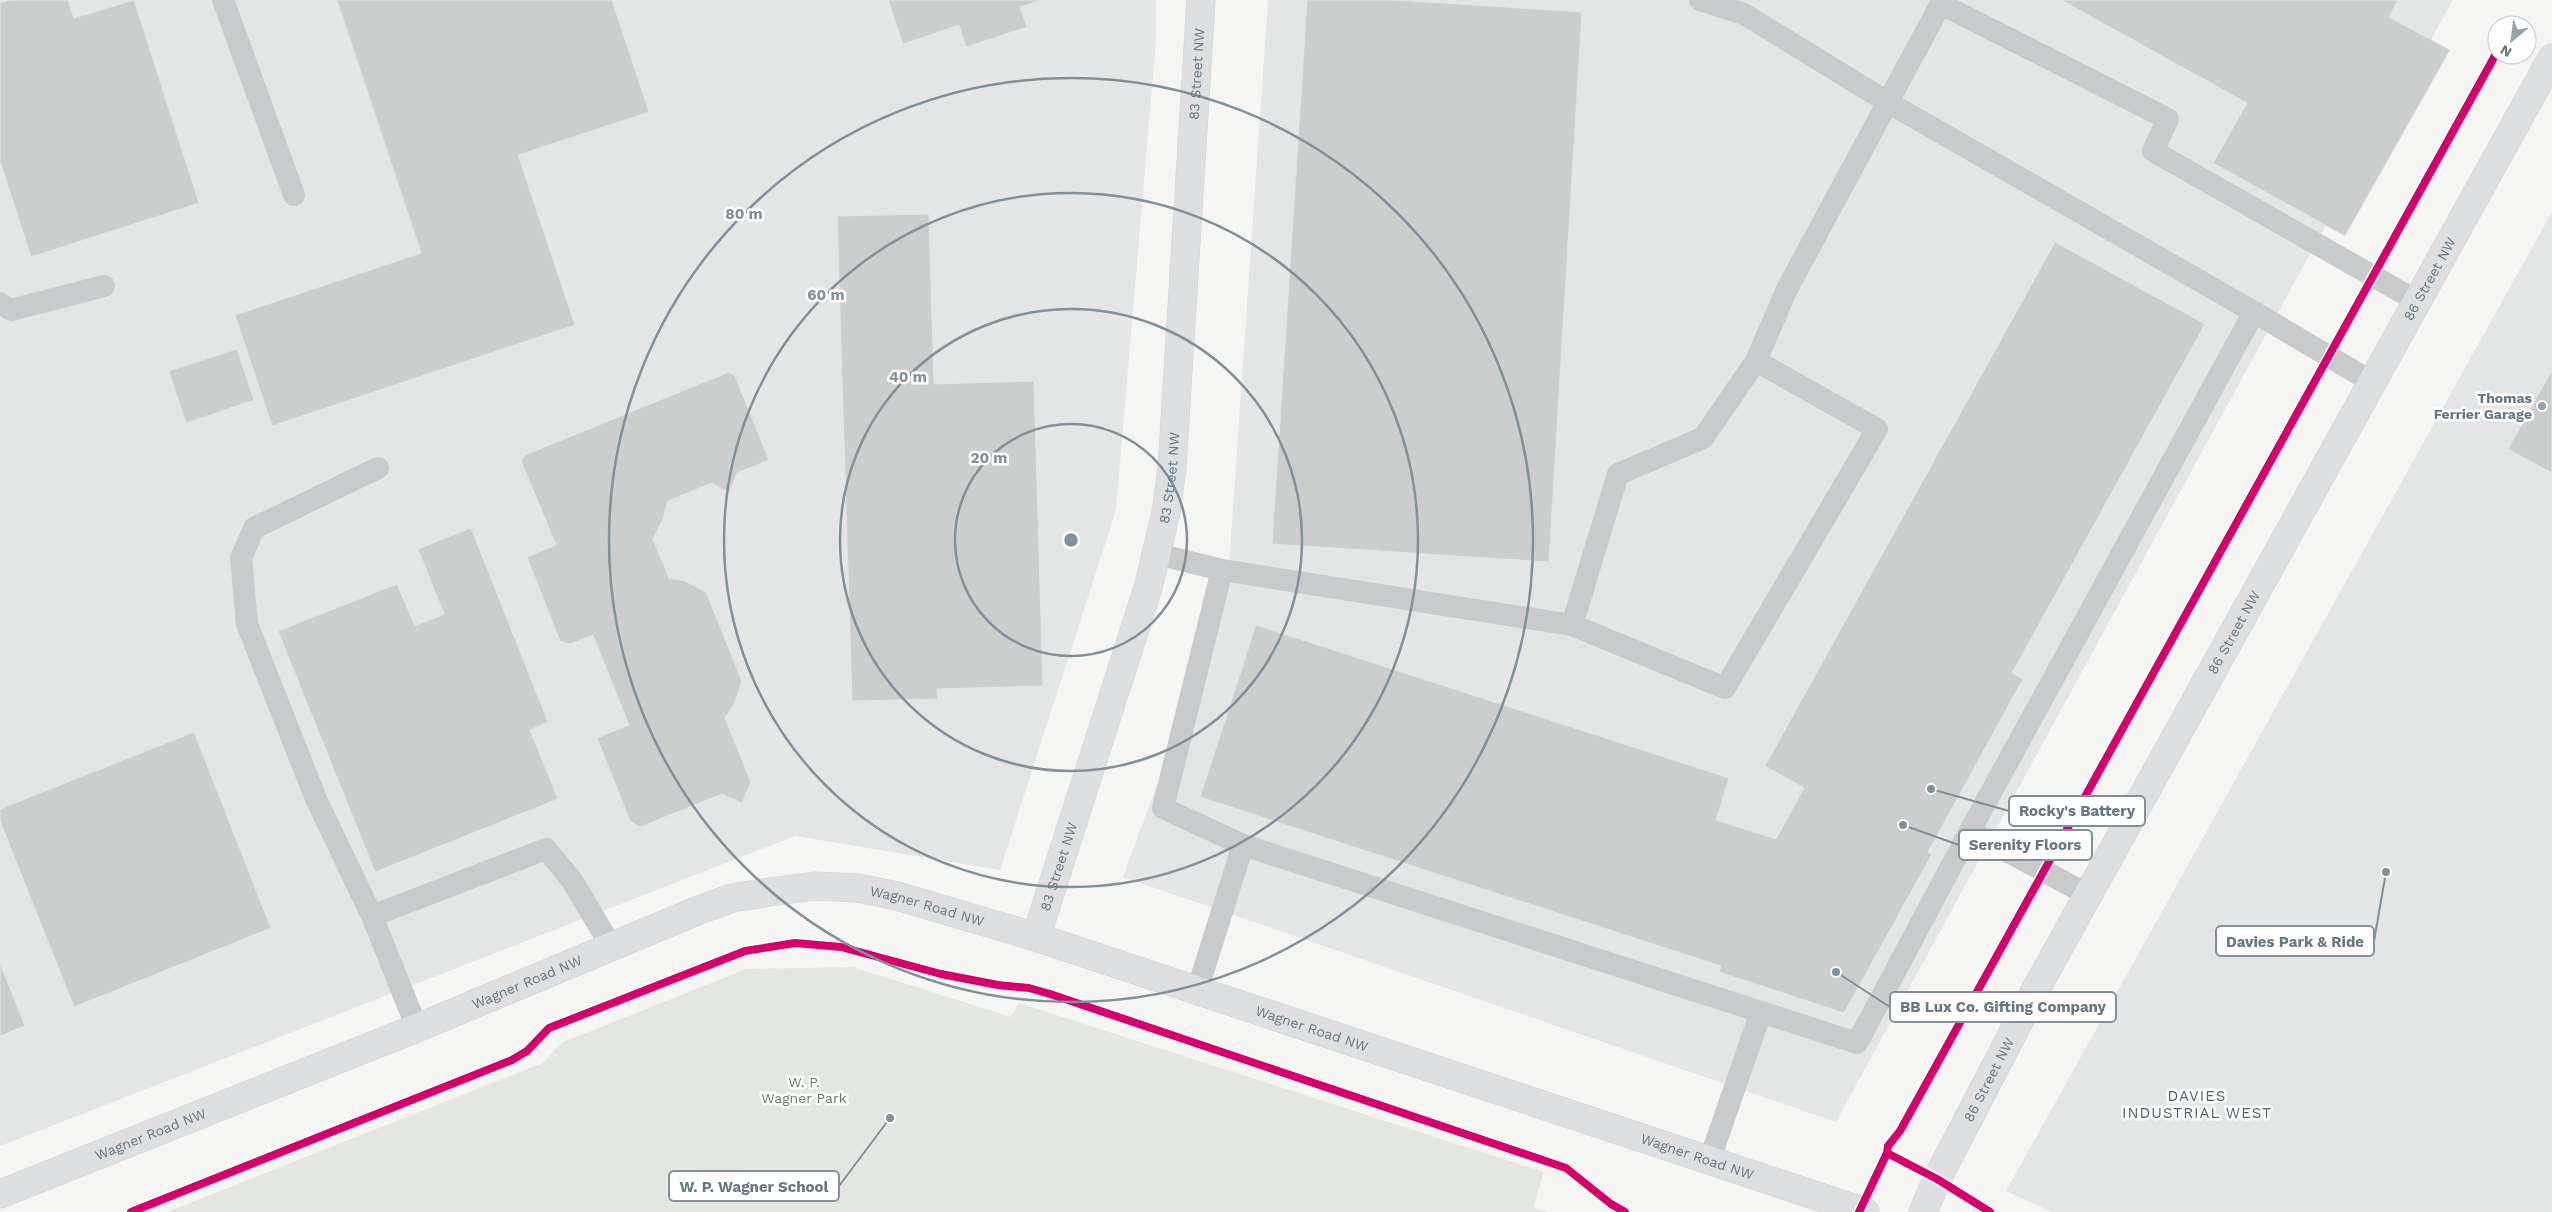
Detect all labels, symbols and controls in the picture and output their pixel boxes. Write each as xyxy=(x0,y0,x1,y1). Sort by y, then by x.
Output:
north arrow xyxy=(2487,15,2537,65)
street label: 83 Street NW xyxy=(1186,27,1207,120)
text: N xyxy=(2497,42,2514,61)
text: 80 m xyxy=(725,205,763,223)
street label: 86 Street NW xyxy=(2400,234,2459,323)
text: 60 m xyxy=(807,286,845,304)
text: 40 m xyxy=(889,368,927,386)
place label: Thomas Ferrier Garage xyxy=(2434,390,2533,422)
marker: Thomas Ferrier Garage xyxy=(2536,400,2548,412)
street label: 83 Street NW xyxy=(1156,432,1182,525)
text: 20 m xyxy=(970,449,1008,467)
centre of rings xyxy=(1062,531,1080,549)
street label: 86 Street NW xyxy=(2204,588,2263,677)
callout: Rocky's Battery xyxy=(2009,796,2145,826)
text: Rocky's Battery xyxy=(2019,802,2136,820)
street label: 83 Street NW xyxy=(1037,820,1080,913)
callout: Serenity Floors xyxy=(1959,830,2092,860)
text: Serenity Floors xyxy=(1969,836,2081,854)
street label: Wagner Road NW xyxy=(869,883,986,929)
callout: Davies Park & Ride xyxy=(2216,926,2374,956)
text: Davies Park & Ride xyxy=(2226,933,2364,951)
street label: Wagner Road NW xyxy=(469,952,584,1012)
callout: BB Lux Co. Gifting Company xyxy=(1890,992,2116,1022)
text: BB Lux Co. Gifting Company xyxy=(1900,998,2107,1016)
street label: Wagner Road NW xyxy=(1253,1002,1370,1055)
street label: 86 Street NW xyxy=(1960,1035,2017,1124)
park label: W. P. Wagner Park xyxy=(761,1074,847,1106)
district label: DAVIES INDUSTRIAL WEST xyxy=(2122,1087,2272,1122)
street label: Wagner Road NW xyxy=(93,1105,208,1163)
street label: Wagner Road NW xyxy=(1639,1130,1756,1183)
callout: W. P. Wagner School xyxy=(669,1171,839,1201)
text: W. P. Wagner School xyxy=(680,1178,829,1196)

